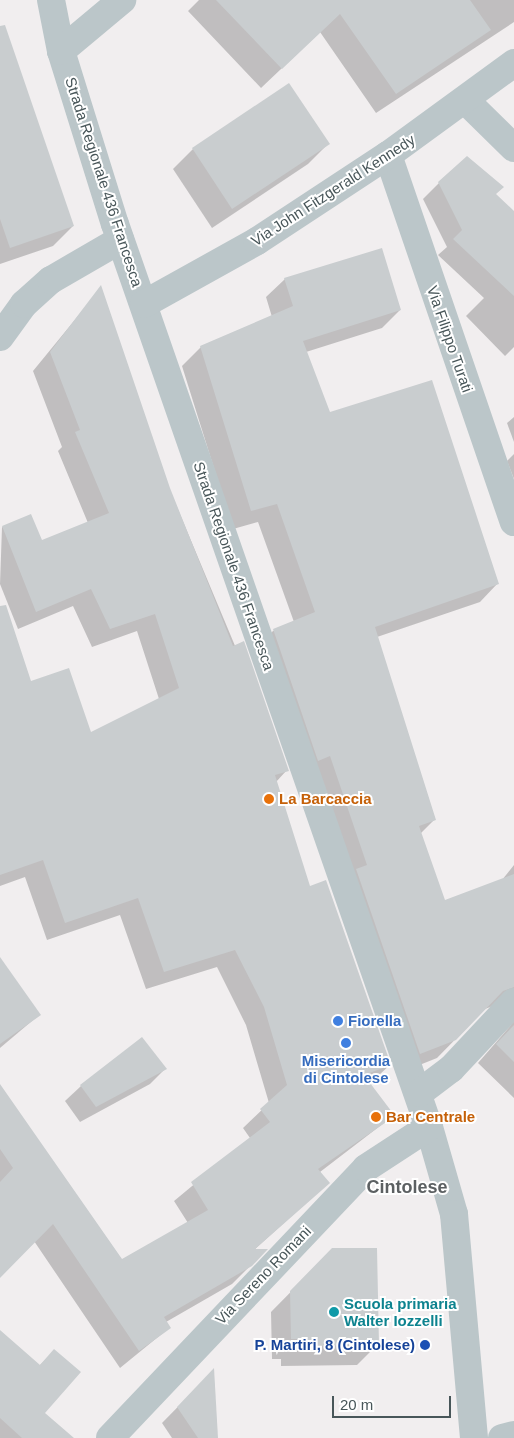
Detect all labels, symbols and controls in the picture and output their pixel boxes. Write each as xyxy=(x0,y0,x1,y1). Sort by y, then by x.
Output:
street label: Strada Regionale 436 Francesca xyxy=(62,75,146,289)
street label: Via John Fitzgerald Kennedy xyxy=(248,130,418,250)
street label: Via Filippo Turati xyxy=(423,283,477,395)
street label: Strada Regionale 436 Francesca xyxy=(190,459,278,673)
place label: La Barcaccia xyxy=(279,790,372,808)
marker: La Barcaccia xyxy=(263,793,275,805)
place label: Fiorella xyxy=(348,1012,401,1030)
marker: Fiorella xyxy=(332,1015,344,1027)
marker: Misericordia di Cintolese xyxy=(340,1037,352,1049)
place label: Misericordia di Cintolese xyxy=(302,1051,390,1086)
place label: Bar Centrale xyxy=(386,1108,475,1126)
marker: Bar Centrale xyxy=(370,1111,382,1123)
district label: Cintolese xyxy=(366,1176,448,1198)
street label: Via Sereno Romani xyxy=(211,1222,315,1328)
place label: Scuola primaria Walter Iozzelli xyxy=(344,1294,457,1329)
marker: Scuola primaria Walter Iozzelli xyxy=(328,1306,340,1318)
place label: P. Martiri, 8 (Cintolese) xyxy=(254,1336,415,1354)
marker: P. Martiri, 8 (Cintolese) xyxy=(419,1339,431,1351)
scale bar xyxy=(334,1386,453,1418)
text: 20 m xyxy=(340,1396,373,1413)

